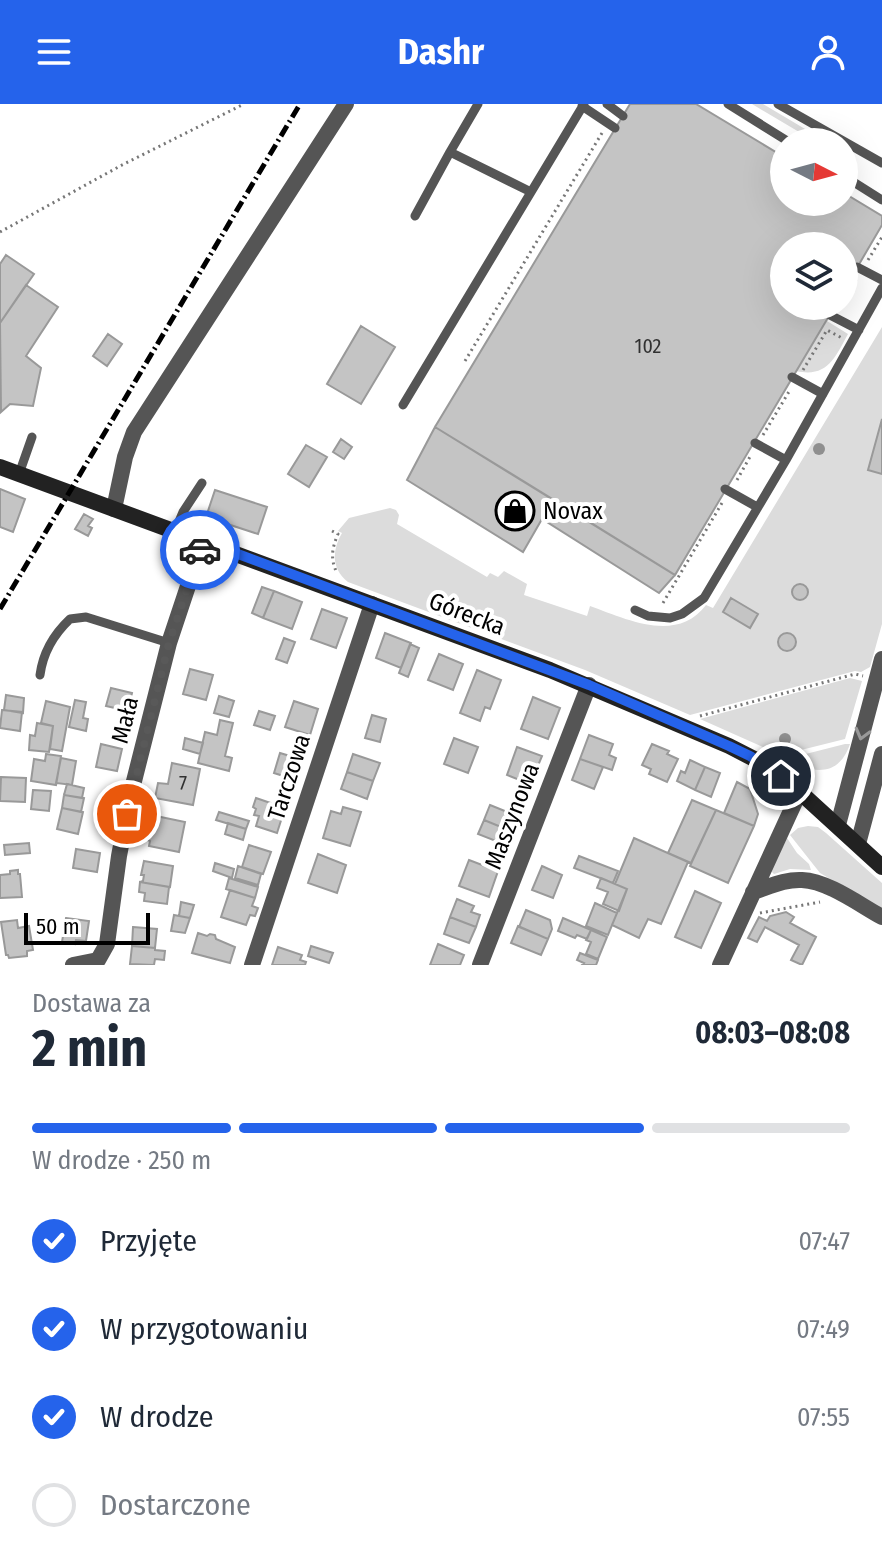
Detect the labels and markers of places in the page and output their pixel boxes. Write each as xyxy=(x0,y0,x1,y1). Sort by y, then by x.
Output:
shop icon: Novax xyxy=(494,490,536,532)
place label: Novax xyxy=(543,497,603,525)
pin xyxy=(747,742,815,810)
pin xyxy=(93,780,161,848)

